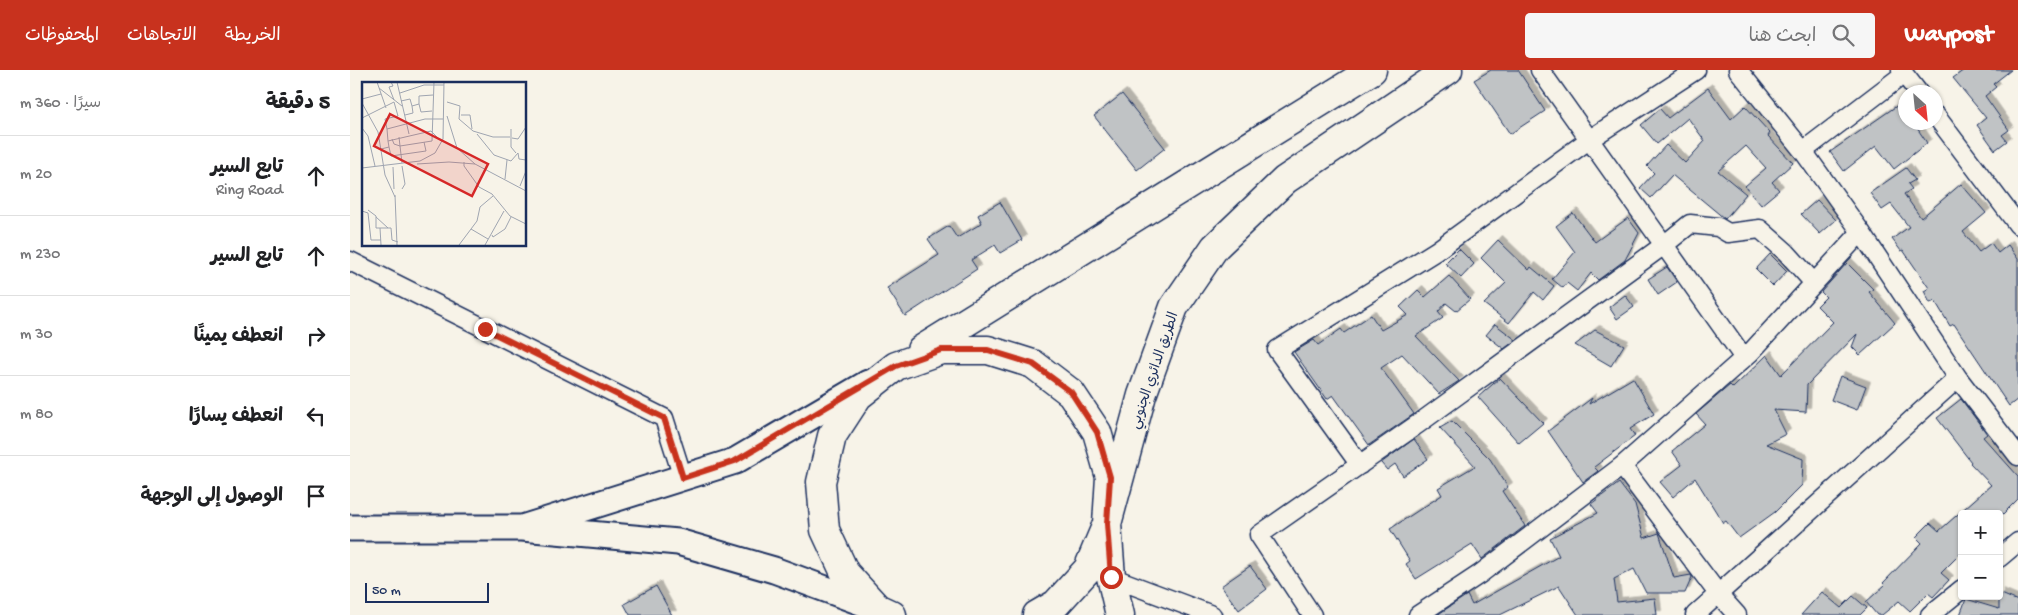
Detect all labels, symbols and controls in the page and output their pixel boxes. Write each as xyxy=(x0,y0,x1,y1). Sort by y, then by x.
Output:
search box xyxy=(1525,13,1875,58)
icon: search xyxy=(1829,21,1857,49)
text: Waypost xyxy=(1905,21,1993,50)
text: المحفوظات xyxy=(25,26,99,47)
text: الاتجاهات xyxy=(127,26,197,47)
text: الخريطة xyxy=(225,26,281,47)
text: ابحث هنا xyxy=(1749,26,1817,49)
inset map xyxy=(362,82,526,246)
north arrow xyxy=(1898,85,1943,130)
text: 5 دقيقة xyxy=(266,92,330,117)
text: سيرًا · 360 m xyxy=(20,95,101,114)
text: تابع السير xyxy=(211,157,283,180)
icon: ahead xyxy=(302,162,330,190)
text: 20 m xyxy=(20,166,52,185)
text: Ring Road xyxy=(216,182,283,201)
icon: ahead xyxy=(302,242,330,270)
text: 230 m xyxy=(20,246,60,265)
text: تابع السير xyxy=(211,246,283,269)
street label: الطريق الدائري الجنوبي xyxy=(1127,310,1185,432)
route end xyxy=(474,318,497,341)
icon: right xyxy=(302,322,330,350)
text: 30 m xyxy=(20,326,53,345)
text: انعطف يمينًا xyxy=(194,326,283,349)
icon: left xyxy=(302,402,330,430)
text: 80 m xyxy=(20,406,53,425)
text: انعطف يسارًا xyxy=(189,406,283,429)
icon: arrive xyxy=(302,482,330,510)
text: الوصول إلى الوجهة xyxy=(140,486,283,509)
map controls xyxy=(1958,510,2003,600)
button: + xyxy=(1958,510,2003,555)
button: − xyxy=(1958,555,2003,600)
route start xyxy=(1100,566,1123,589)
scale bar xyxy=(365,580,489,603)
text: 50 m xyxy=(372,583,401,600)

